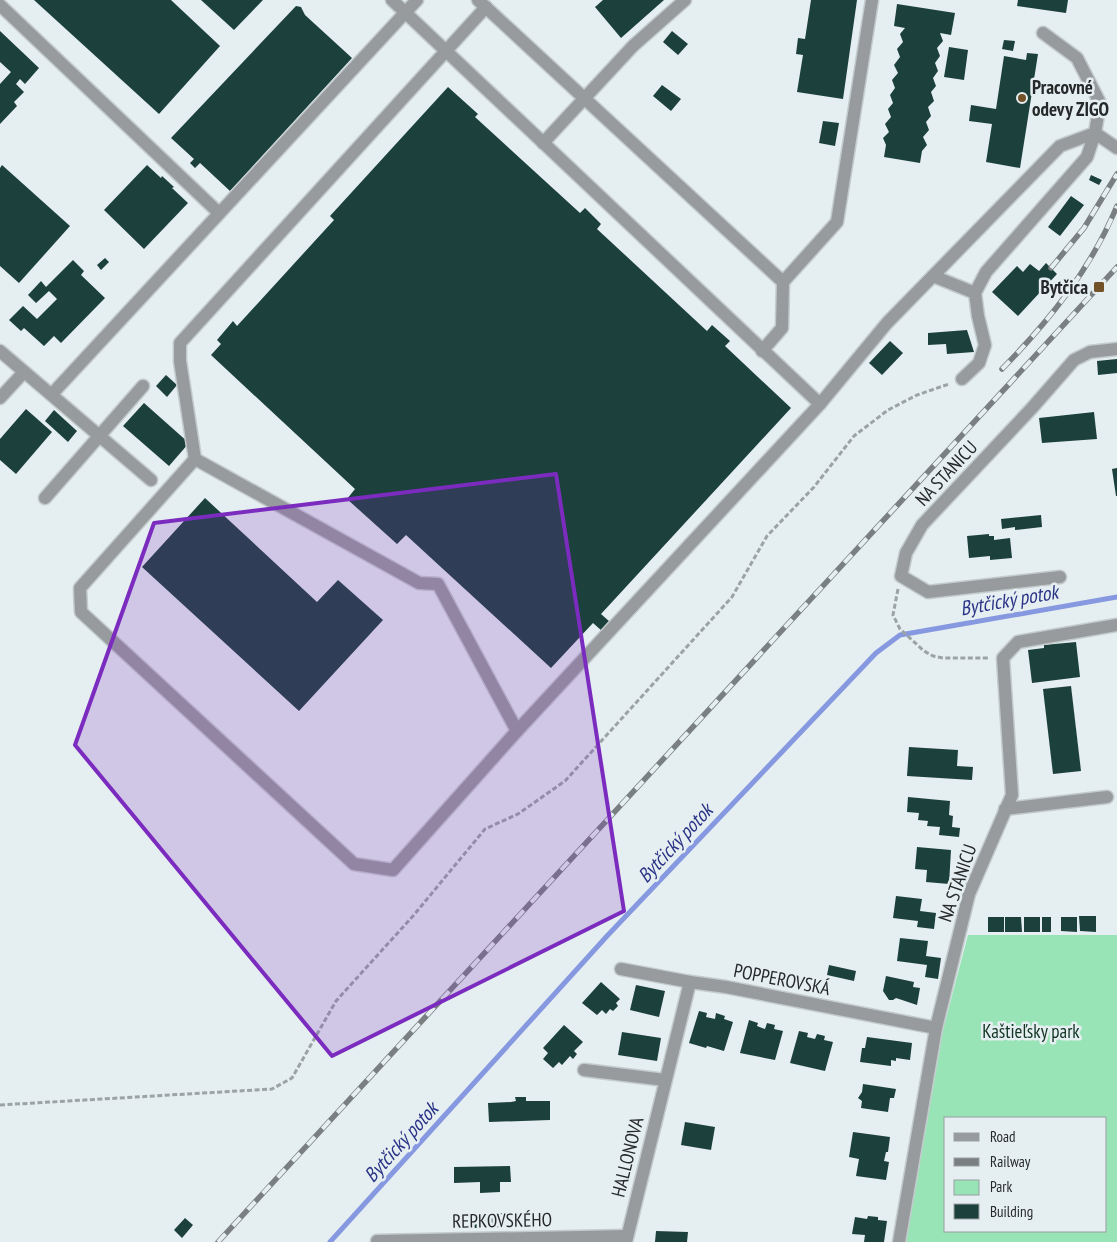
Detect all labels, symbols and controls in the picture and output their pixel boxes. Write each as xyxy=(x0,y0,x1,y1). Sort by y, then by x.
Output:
place label: Pracovné odevy ZIGO xyxy=(1032,75,1109,121)
marker: Pracovné odevy ZIGO xyxy=(1016,92,1028,104)
place label: Bytčica xyxy=(1040,275,1088,299)
marker: Bytčica xyxy=(1092,280,1106,294)
street label: NA STANICU xyxy=(910,435,982,511)
water label: Bytčický potok xyxy=(958,578,1062,621)
water label: Bytčický potok xyxy=(632,796,720,888)
street label: NA STANICU xyxy=(933,841,981,925)
street label: POPPEROVSKÁ xyxy=(732,958,832,1000)
park label: Kaštieľsky park xyxy=(982,1019,1080,1043)
water label: Bytčický potok xyxy=(358,1095,445,1187)
street label: HALLONOVA xyxy=(605,1115,649,1199)
legend xyxy=(944,1117,1107,1232)
text: Road xyxy=(990,1127,1016,1146)
text: Railway xyxy=(990,1152,1031,1171)
text: Park xyxy=(990,1177,1012,1196)
text: Building xyxy=(990,1202,1033,1221)
street label: REPKOVSKÉHO xyxy=(452,1207,552,1233)

